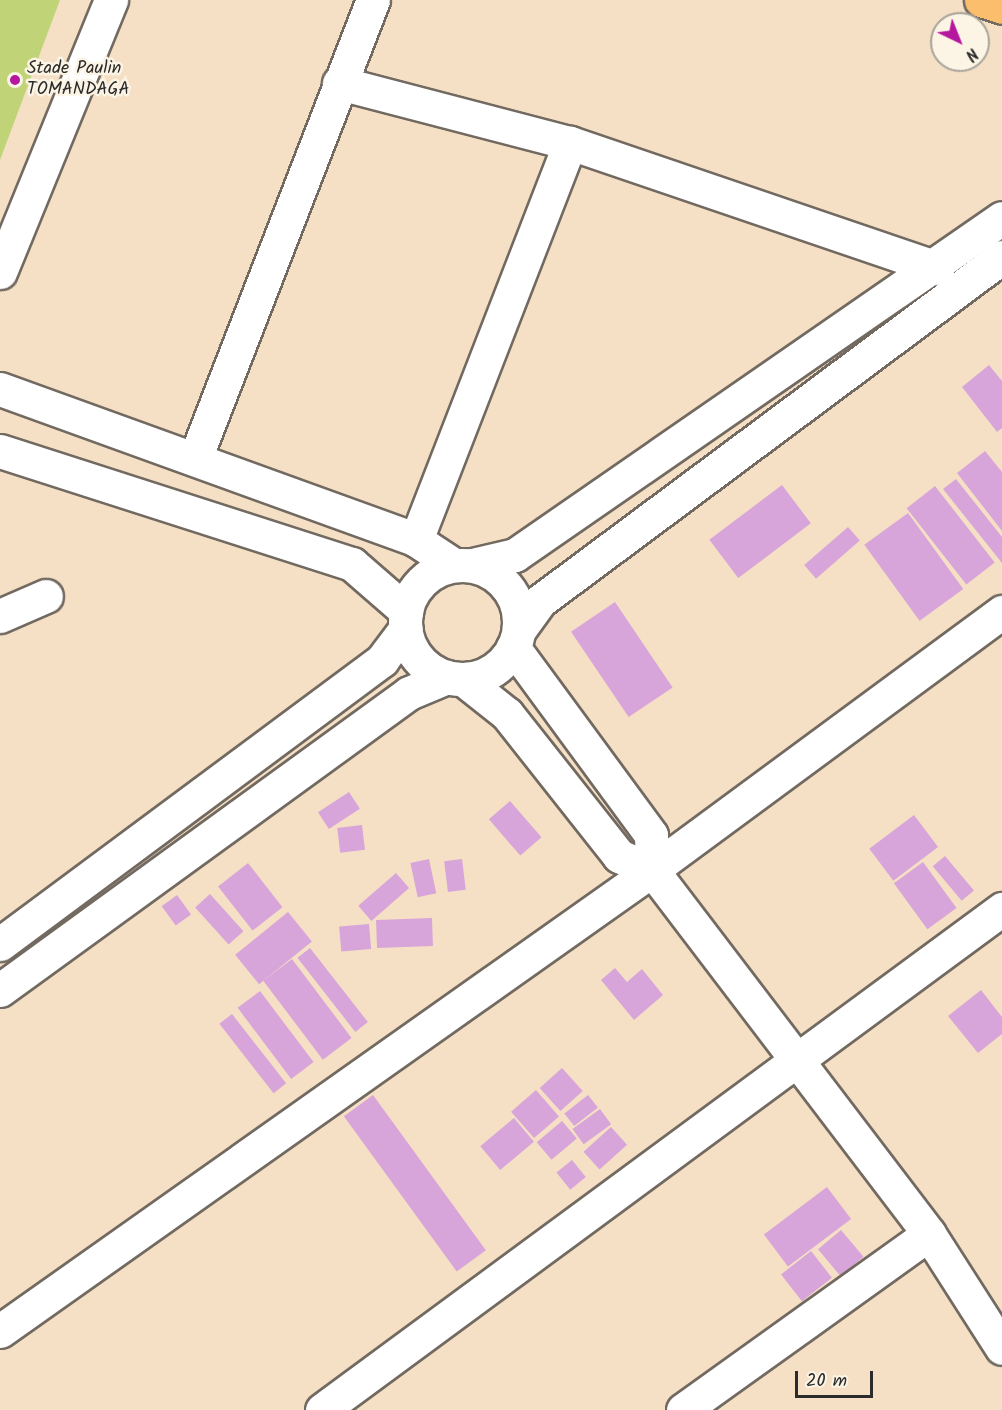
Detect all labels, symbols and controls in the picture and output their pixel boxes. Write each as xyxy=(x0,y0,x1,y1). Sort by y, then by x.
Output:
north arrow xyxy=(930,12,990,72)
text: N xyxy=(959,41,983,67)
place label: Stade Paulin TOMANDAGA xyxy=(27,59,129,101)
marker: Stade Paulin TOMANDAGA xyxy=(8,73,22,87)
scale bar xyxy=(798,1359,876,1397)
text: 20 m xyxy=(806,1367,847,1396)

